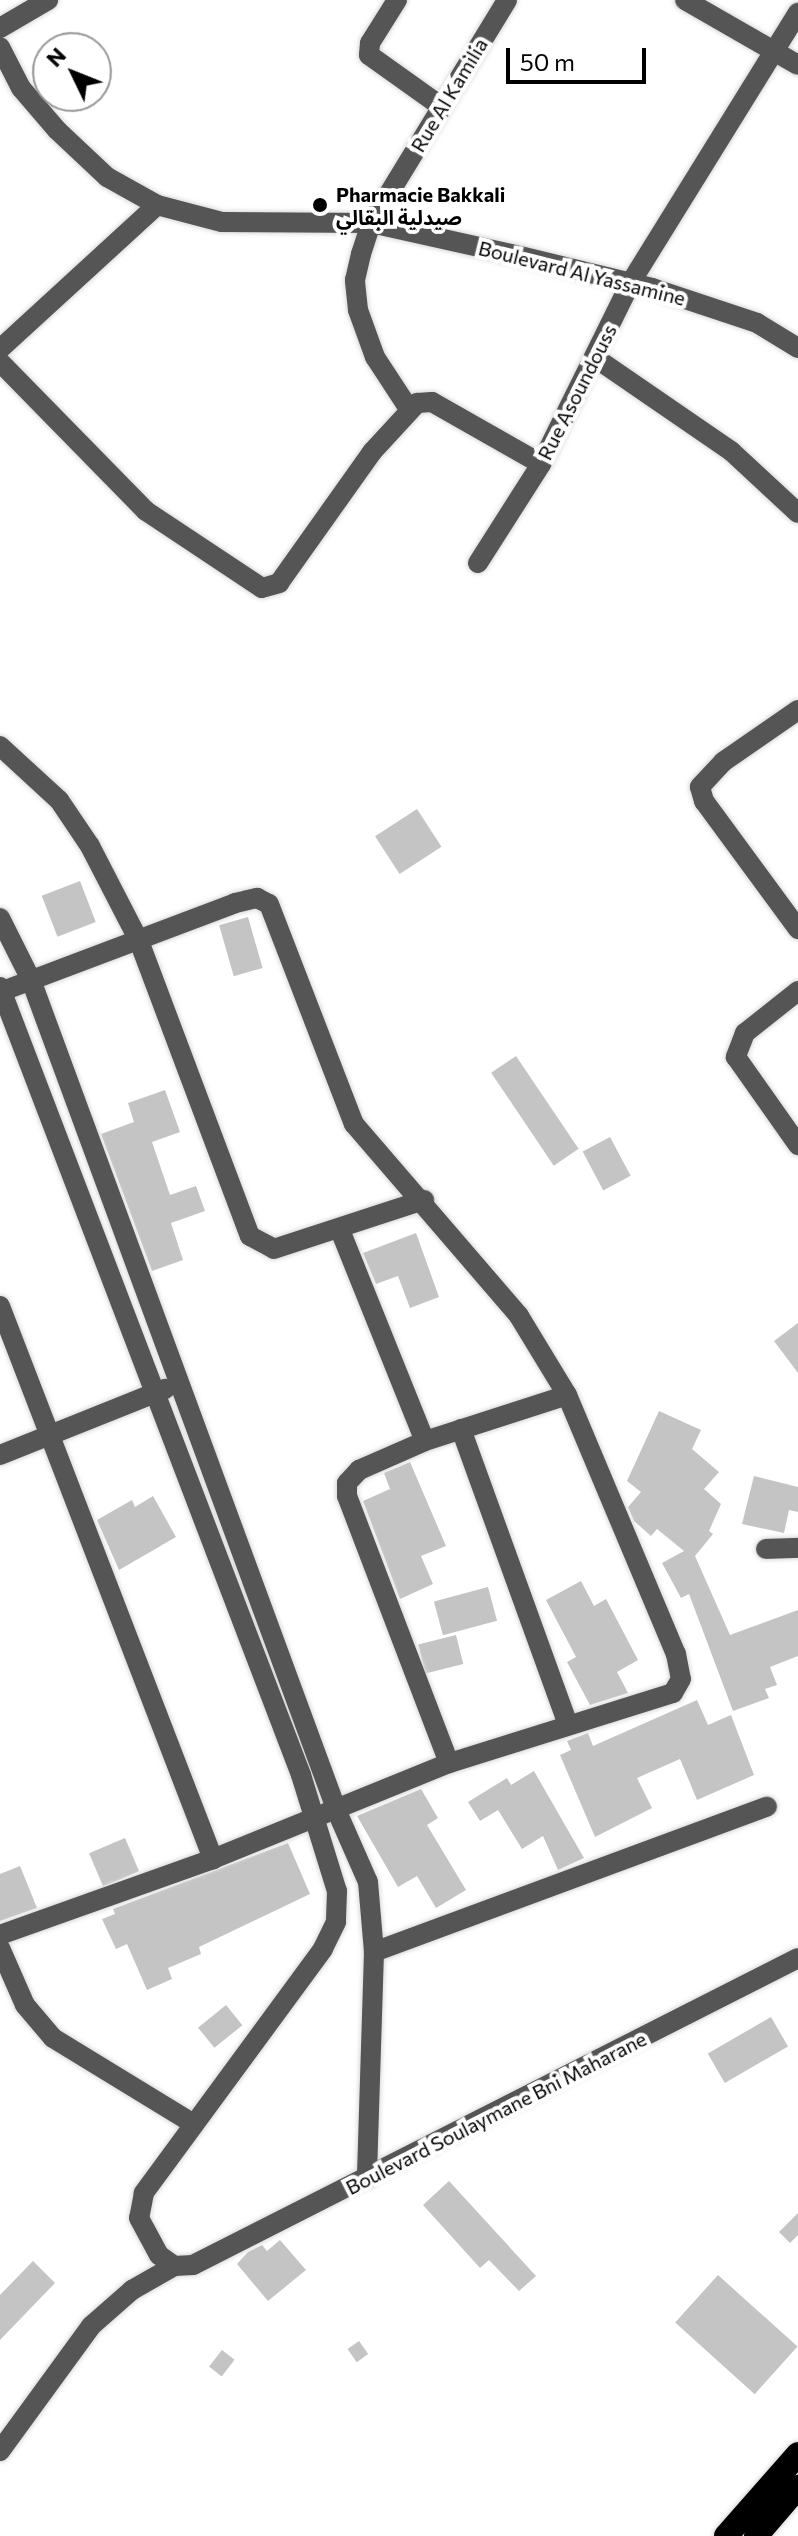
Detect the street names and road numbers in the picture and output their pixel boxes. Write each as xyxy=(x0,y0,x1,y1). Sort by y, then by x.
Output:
street label: Rue Al Kamilia xyxy=(406,34,492,156)
street label: Boulevard Al Yassamine xyxy=(476,236,688,310)
street label: Rue Asoundouss xyxy=(532,320,622,464)
street label: Boulevard Soulaymane Bni Maharane xyxy=(342,2026,650,2200)

